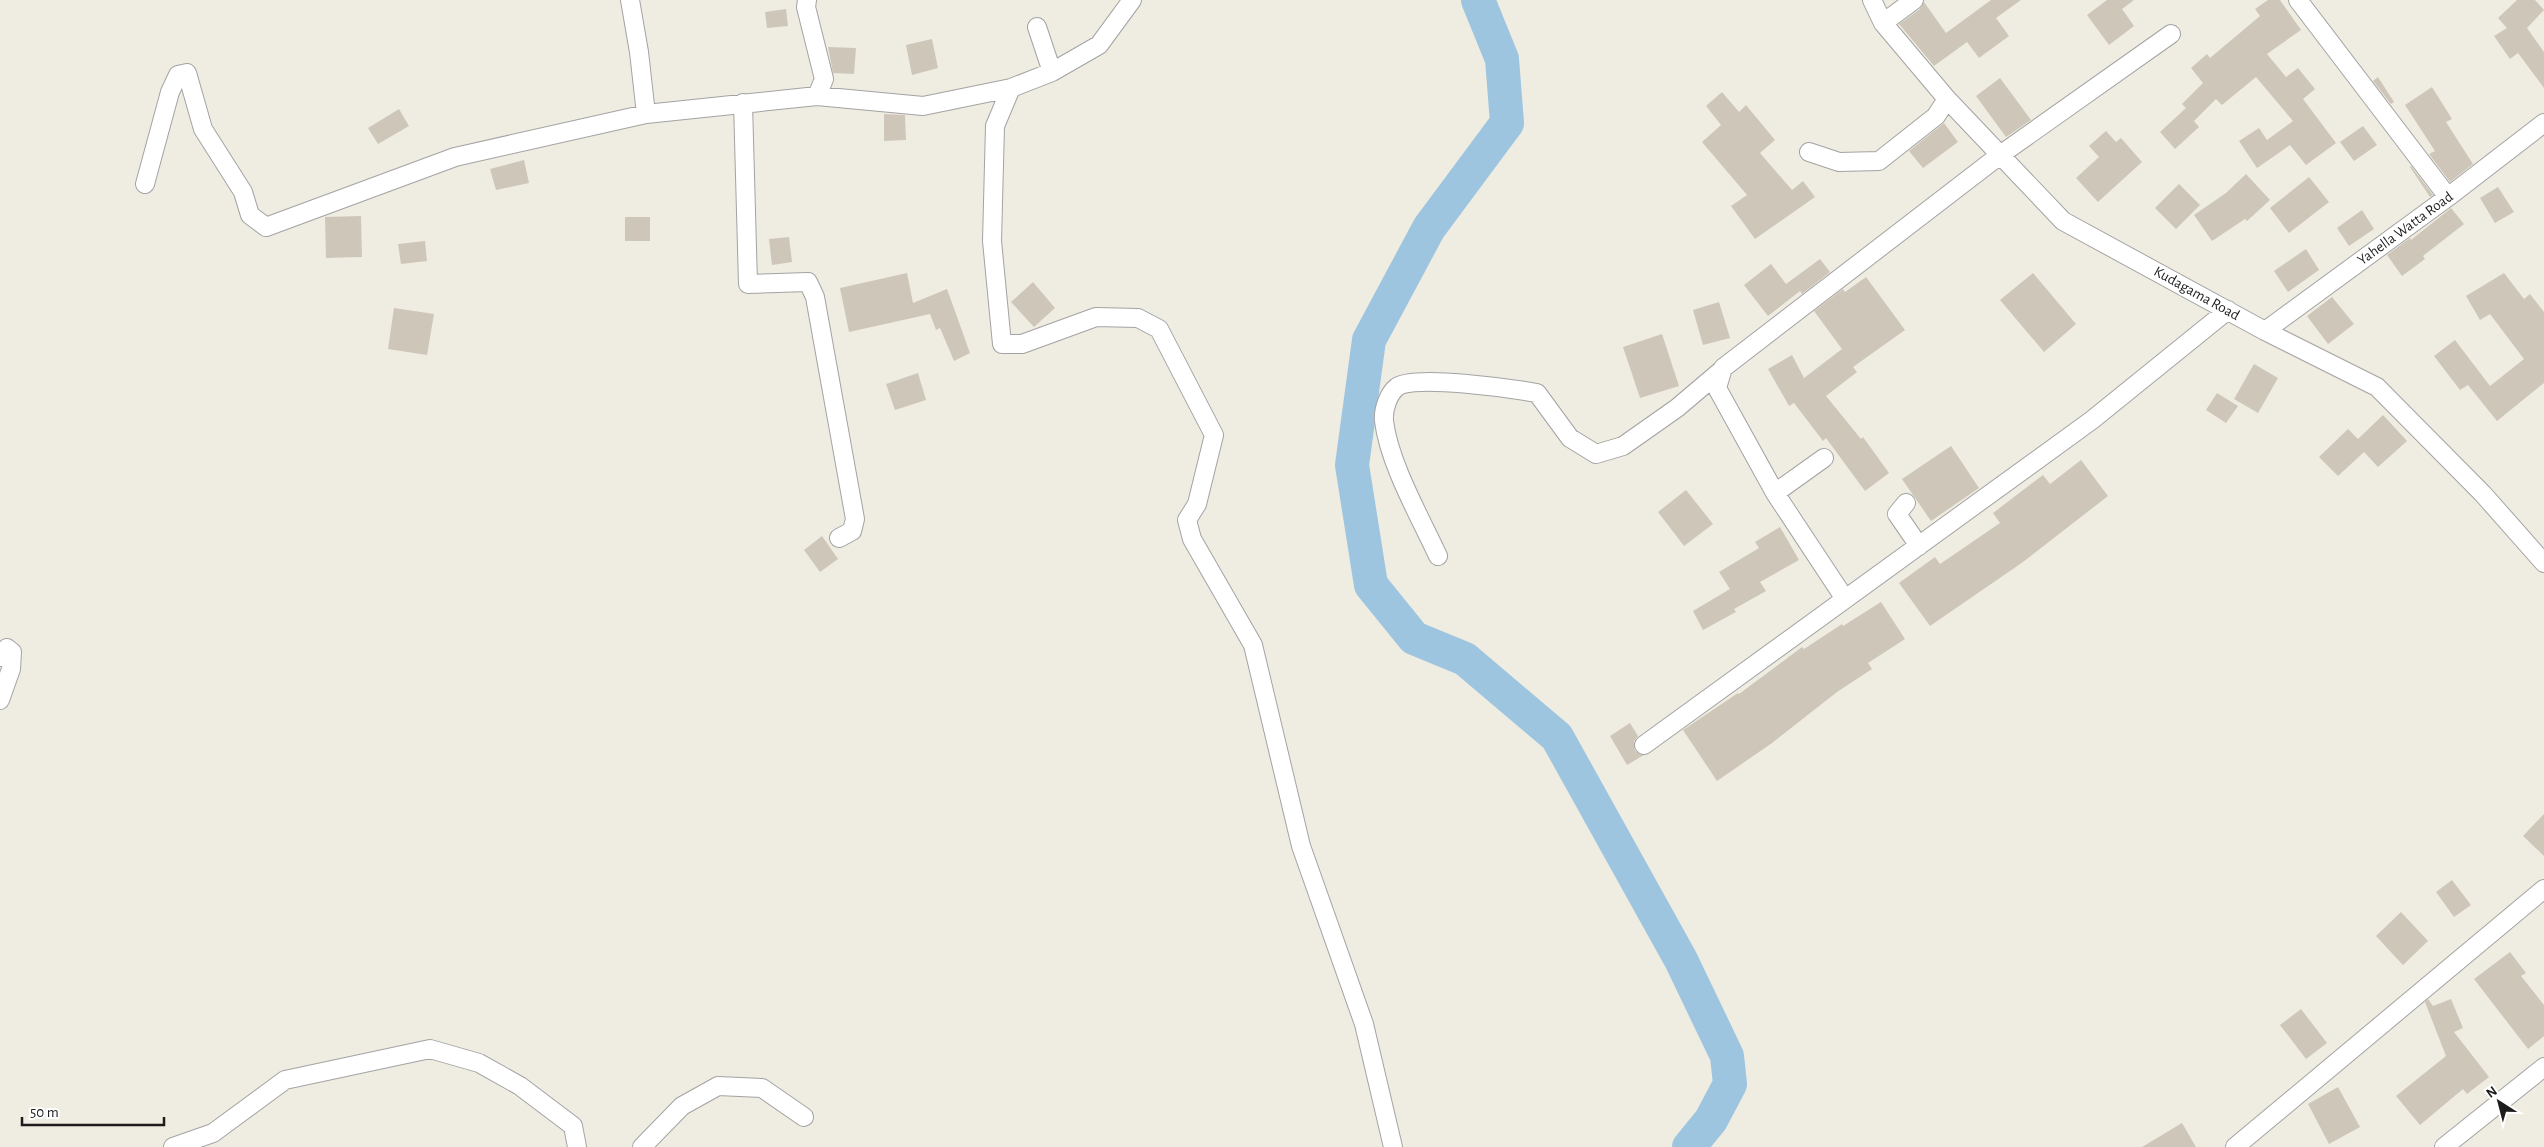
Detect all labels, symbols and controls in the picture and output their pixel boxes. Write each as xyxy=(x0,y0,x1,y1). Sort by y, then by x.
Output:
street label: Yahella Watta Road xyxy=(2355,189,2456,268)
street label: Kudagama Road xyxy=(2151,264,2242,323)
north arrow xyxy=(2474,1077,2524,1127)
text: N xyxy=(2484,1084,2500,1101)
scale bar xyxy=(22,1094,165,1126)
text: 50 m xyxy=(30,1105,59,1120)

